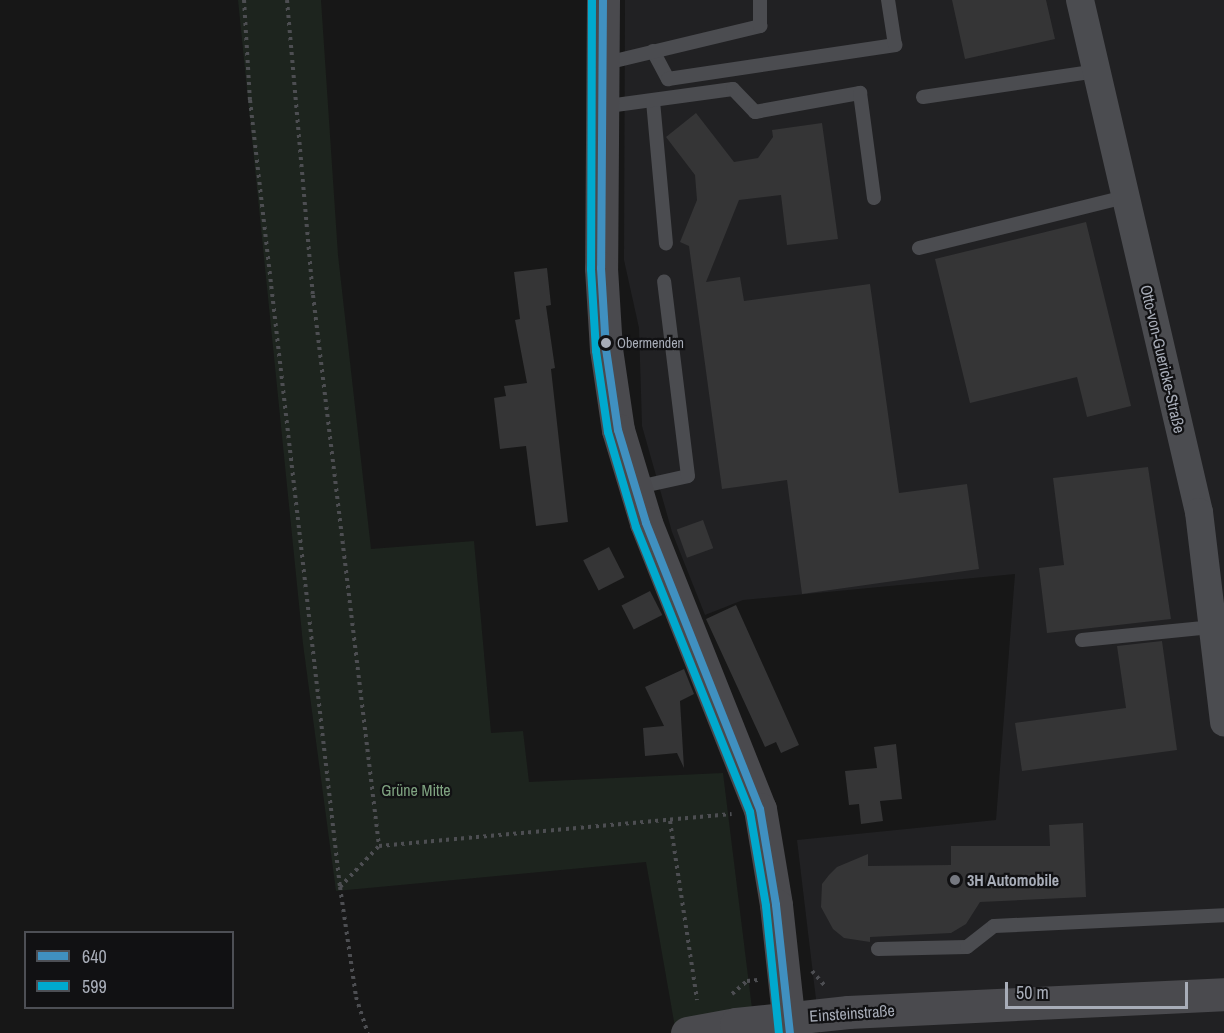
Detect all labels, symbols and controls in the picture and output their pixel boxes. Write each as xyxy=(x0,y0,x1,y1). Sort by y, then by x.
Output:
street label: Otto-von-Guericke-Straße xyxy=(1137,283,1189,435)
place label: Obermenden xyxy=(617,335,684,351)
marker: Obermenden xyxy=(600,337,612,349)
park label: Grüne Mitte xyxy=(381,780,451,800)
place label: 3H Automobile xyxy=(967,870,1060,890)
marker: 3H Automobile xyxy=(948,873,962,887)
legend xyxy=(24,931,234,1009)
text: 640 xyxy=(82,944,107,969)
scale bar xyxy=(1008,970,1191,1008)
text: 599 xyxy=(82,974,107,999)
text: 50 m xyxy=(1016,980,1049,1005)
street label: Einsteinstraße xyxy=(809,1000,895,1026)

